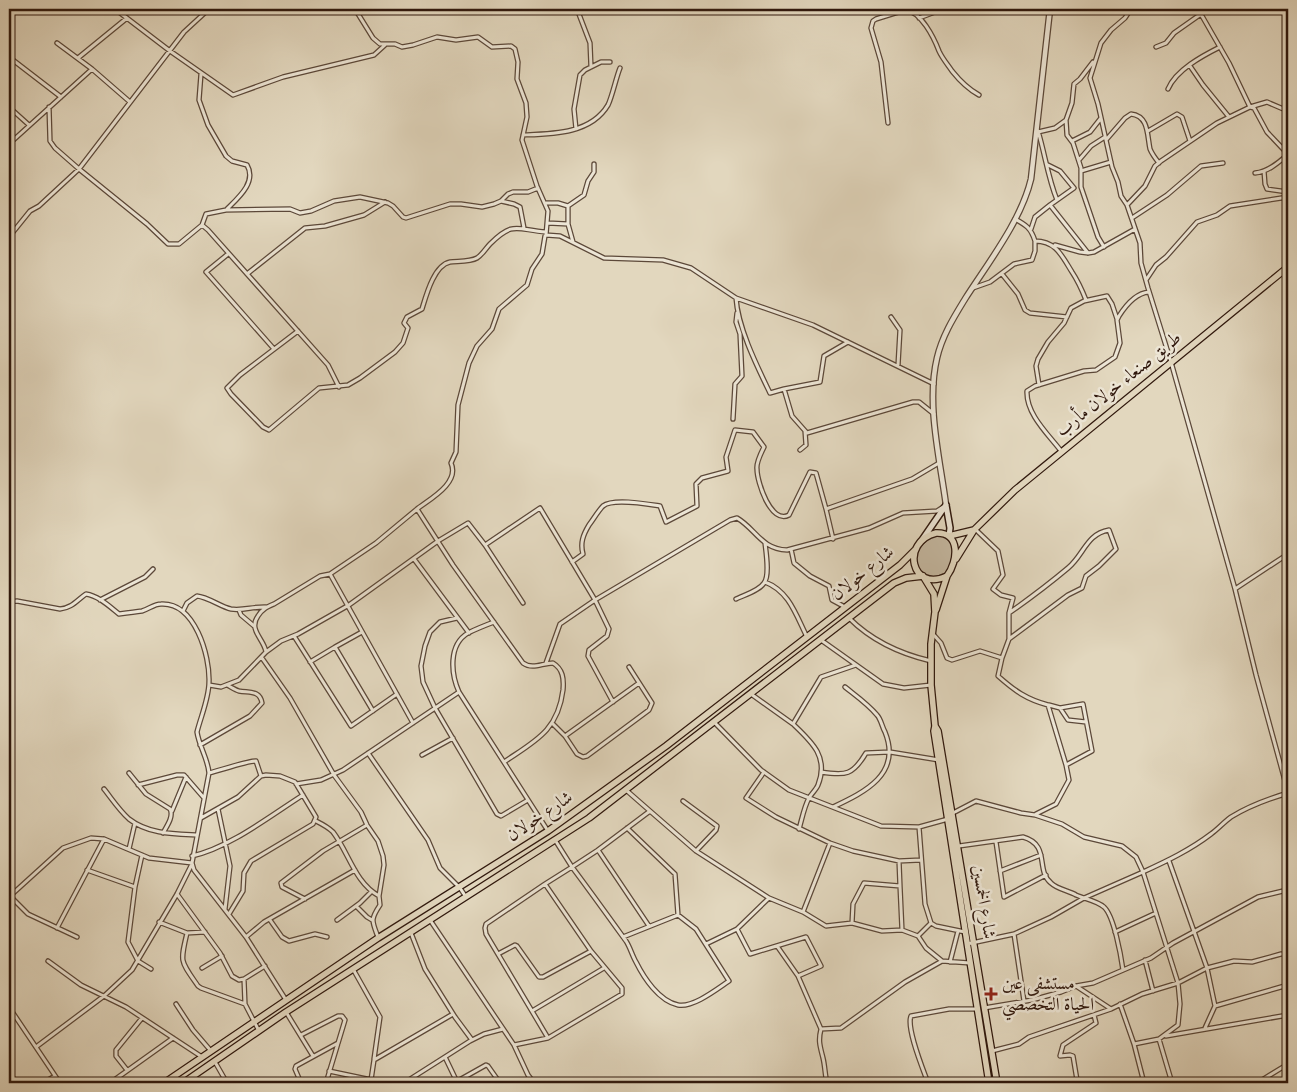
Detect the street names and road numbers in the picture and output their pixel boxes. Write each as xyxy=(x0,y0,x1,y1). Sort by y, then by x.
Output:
street label: طريق صنعاء خولان مأرب xyxy=(1050,325,1187,443)
street label: شارع خولان xyxy=(827,541,901,608)
street label: شارع خولان xyxy=(502,786,579,849)
street label: شارع الخمسين xyxy=(964,863,1000,941)

